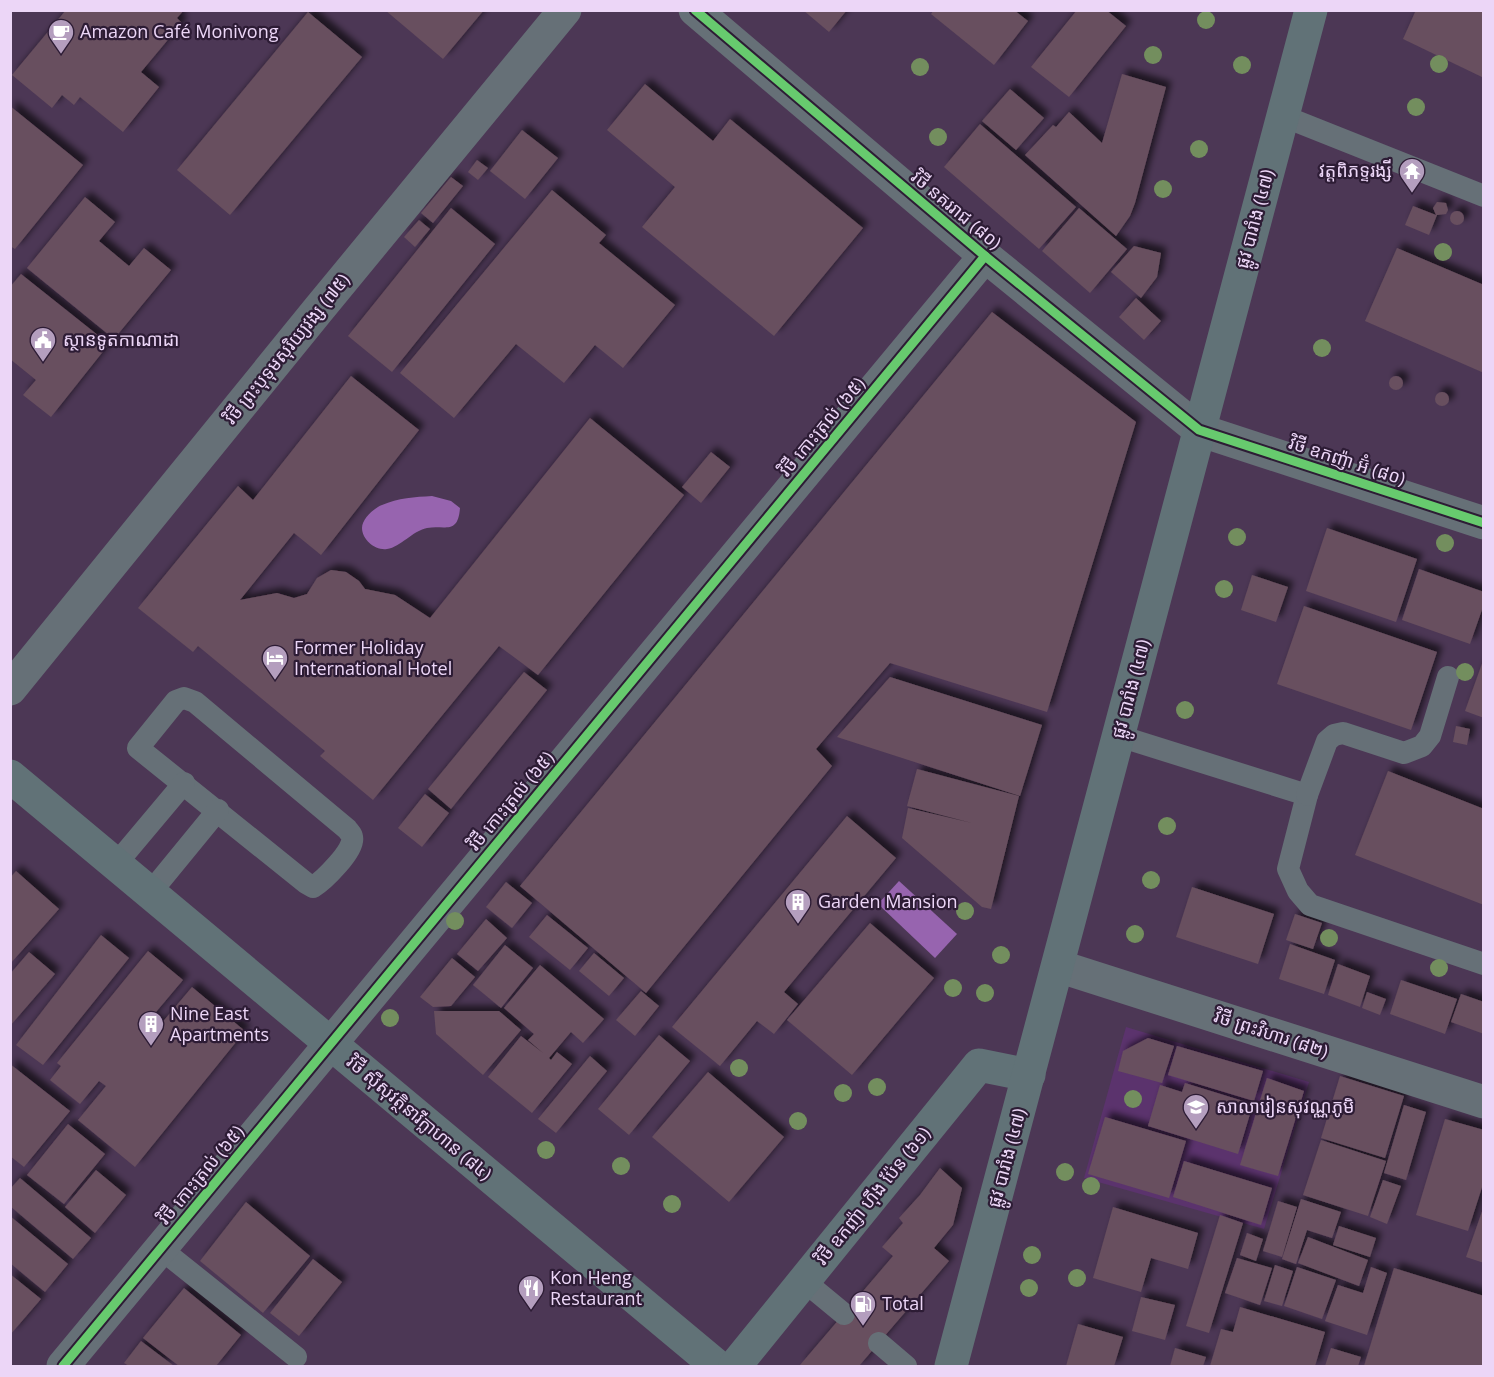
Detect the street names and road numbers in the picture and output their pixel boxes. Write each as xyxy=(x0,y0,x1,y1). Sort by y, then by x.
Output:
street label: វិថី នគររាជ (៨០) xyxy=(906,164,1007,254)
street label: ផ្លូវ បារាំង (៤៧) xyxy=(1229,166,1284,272)
street label: វិថី ព្រះបុទុមសុរិយ្យវង្ស (៧៥) xyxy=(217,268,356,430)
street label: វិថី កោះត្រល់ (៦៥) xyxy=(772,372,870,482)
street label: វិថី ឧកញ៉ា អ៊ំ (៨០) xyxy=(1285,430,1409,490)
street label: ផ្លូវ បារាំង (៤៧) xyxy=(1105,636,1160,742)
street label: វិថី កោះត្រល់ (៦៥) xyxy=(461,746,559,856)
street label: វិថី ព្រះវិហារ (៨២) xyxy=(1210,1003,1331,1063)
street label: វិថី ស៊ីសុវត្ថិនារីក្លាហាន (៨៤) xyxy=(340,1049,497,1186)
street label: ផ្លូវ បារាំង (៤៧) xyxy=(981,1105,1036,1211)
street label: វិថី កោះត្រល់ (៦៥) xyxy=(151,1120,249,1230)
street label: វិថី ឧកញ៉ា ហ៊ីង ប៉ែន (៦១) xyxy=(809,1121,936,1271)

